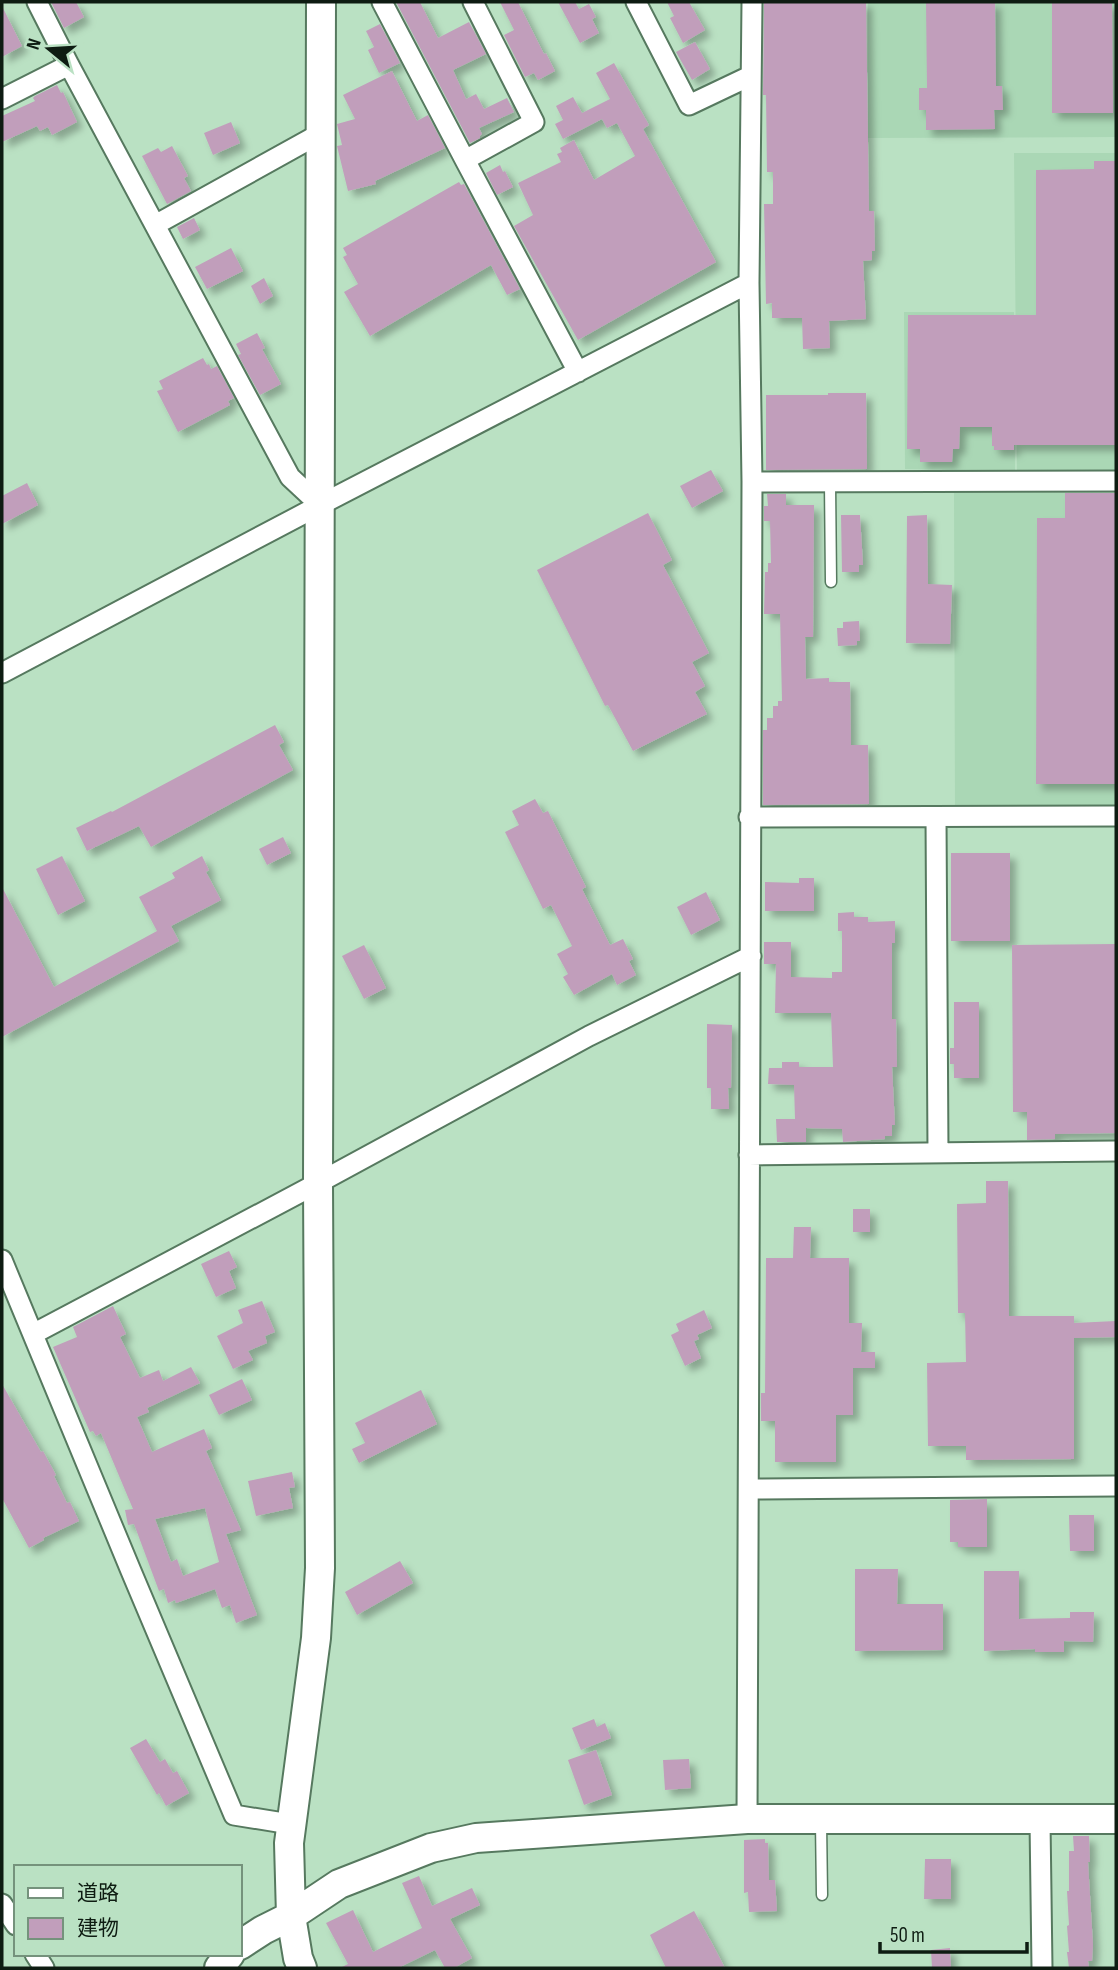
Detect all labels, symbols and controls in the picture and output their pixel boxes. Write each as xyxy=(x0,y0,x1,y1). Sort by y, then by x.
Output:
north arrow xyxy=(14,14,84,84)
text: N xyxy=(22,36,47,53)
legend xyxy=(14,1865,242,1956)
text: 道路 xyxy=(77,1881,119,1906)
scale bar xyxy=(880,1910,1027,1954)
text: 建物 xyxy=(77,1916,119,1941)
text: 50 m xyxy=(890,1923,925,1948)

